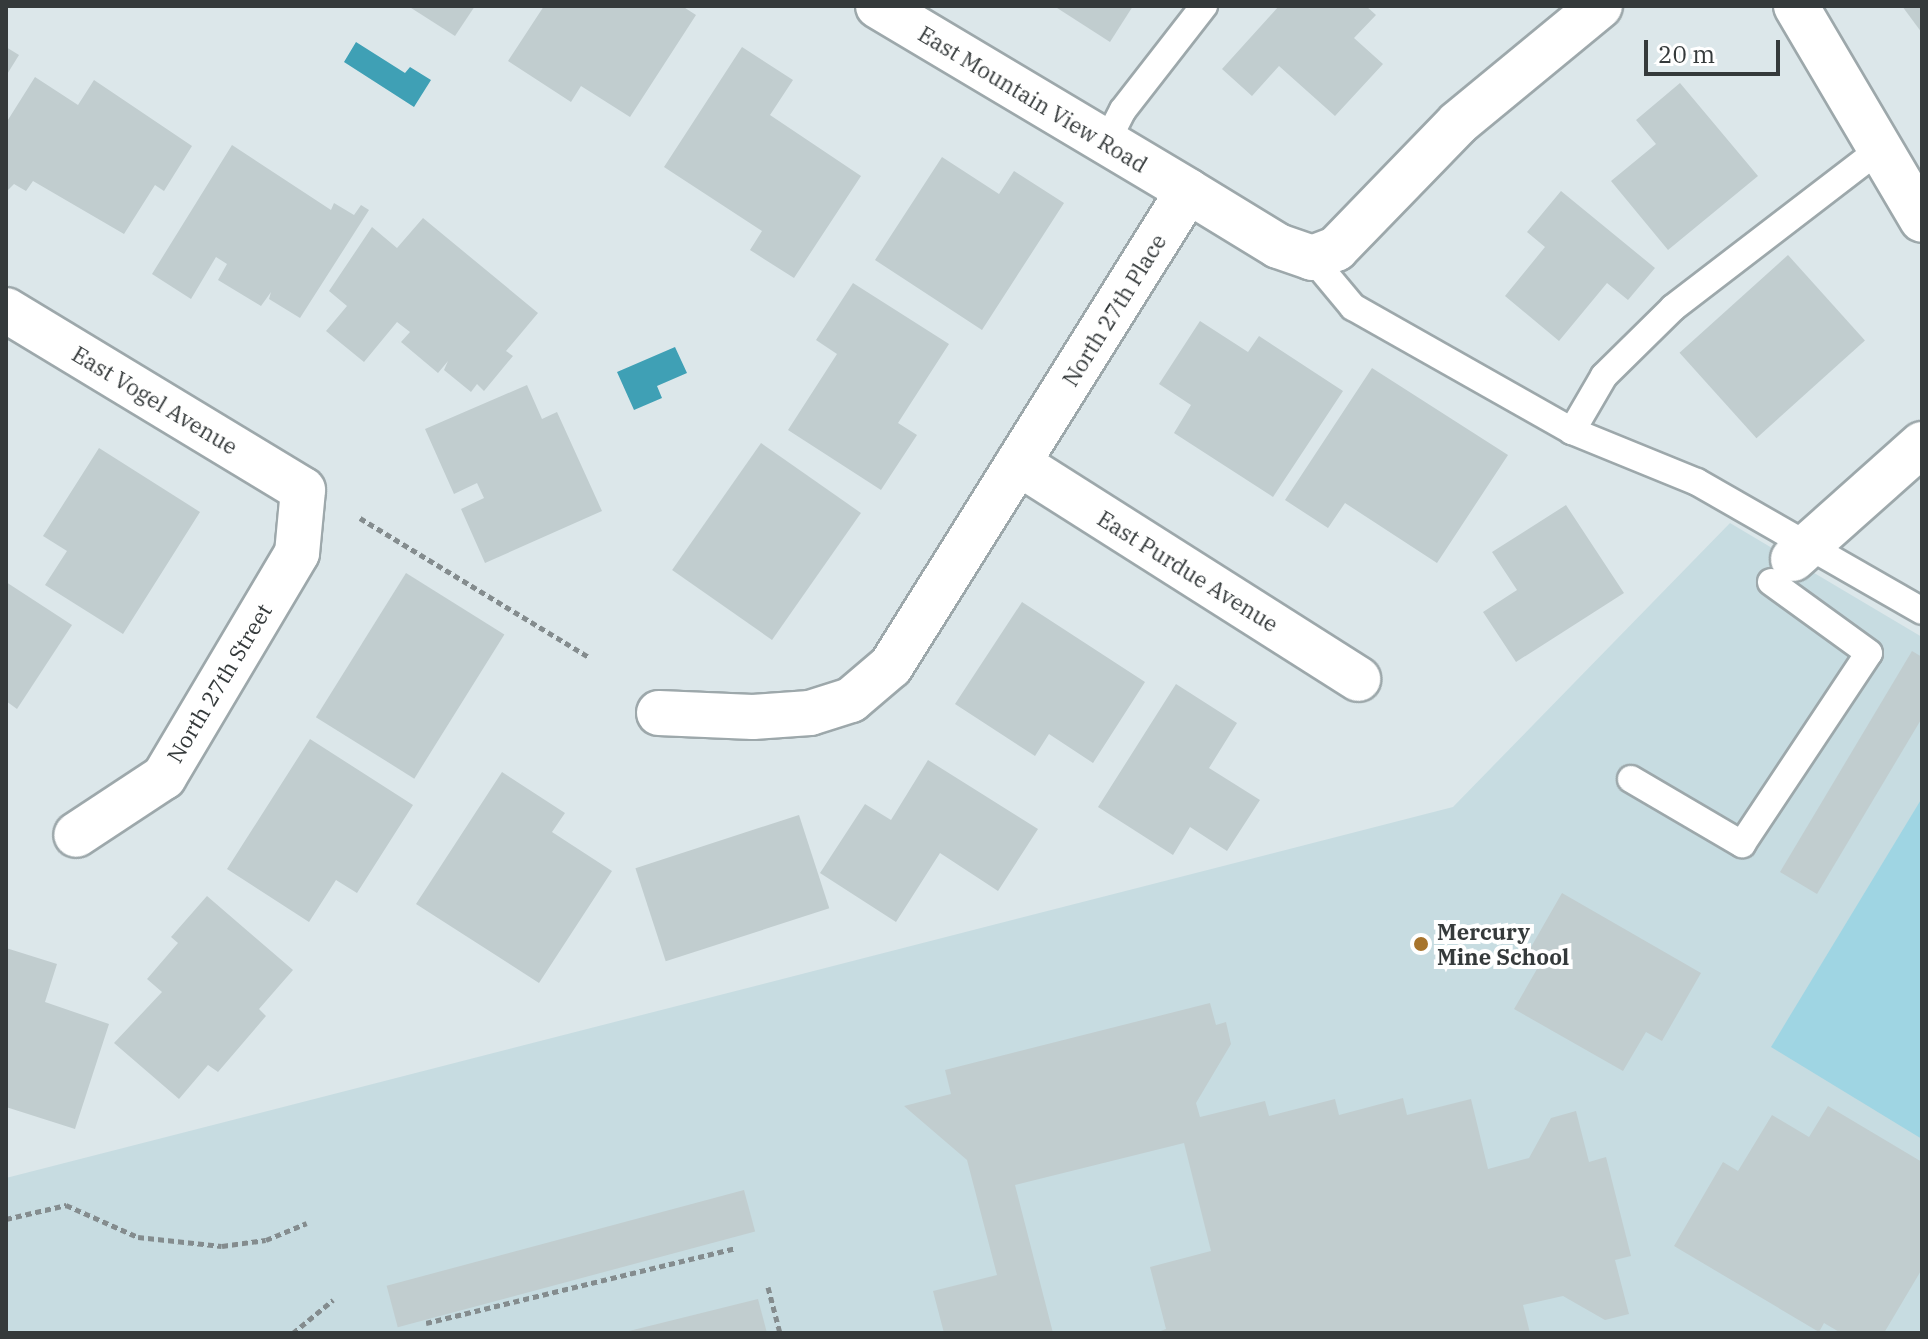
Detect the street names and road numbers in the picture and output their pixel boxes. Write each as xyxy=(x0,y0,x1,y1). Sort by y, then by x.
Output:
street label: East Mountain View Road xyxy=(914,20,1152,178)
street label: North 27th Place xyxy=(1057,229,1171,391)
street label: East Vogel Avenue xyxy=(68,340,242,460)
street label: East Purdue Avenue xyxy=(1093,505,1283,637)
street label: North 27th Street xyxy=(161,599,277,767)

